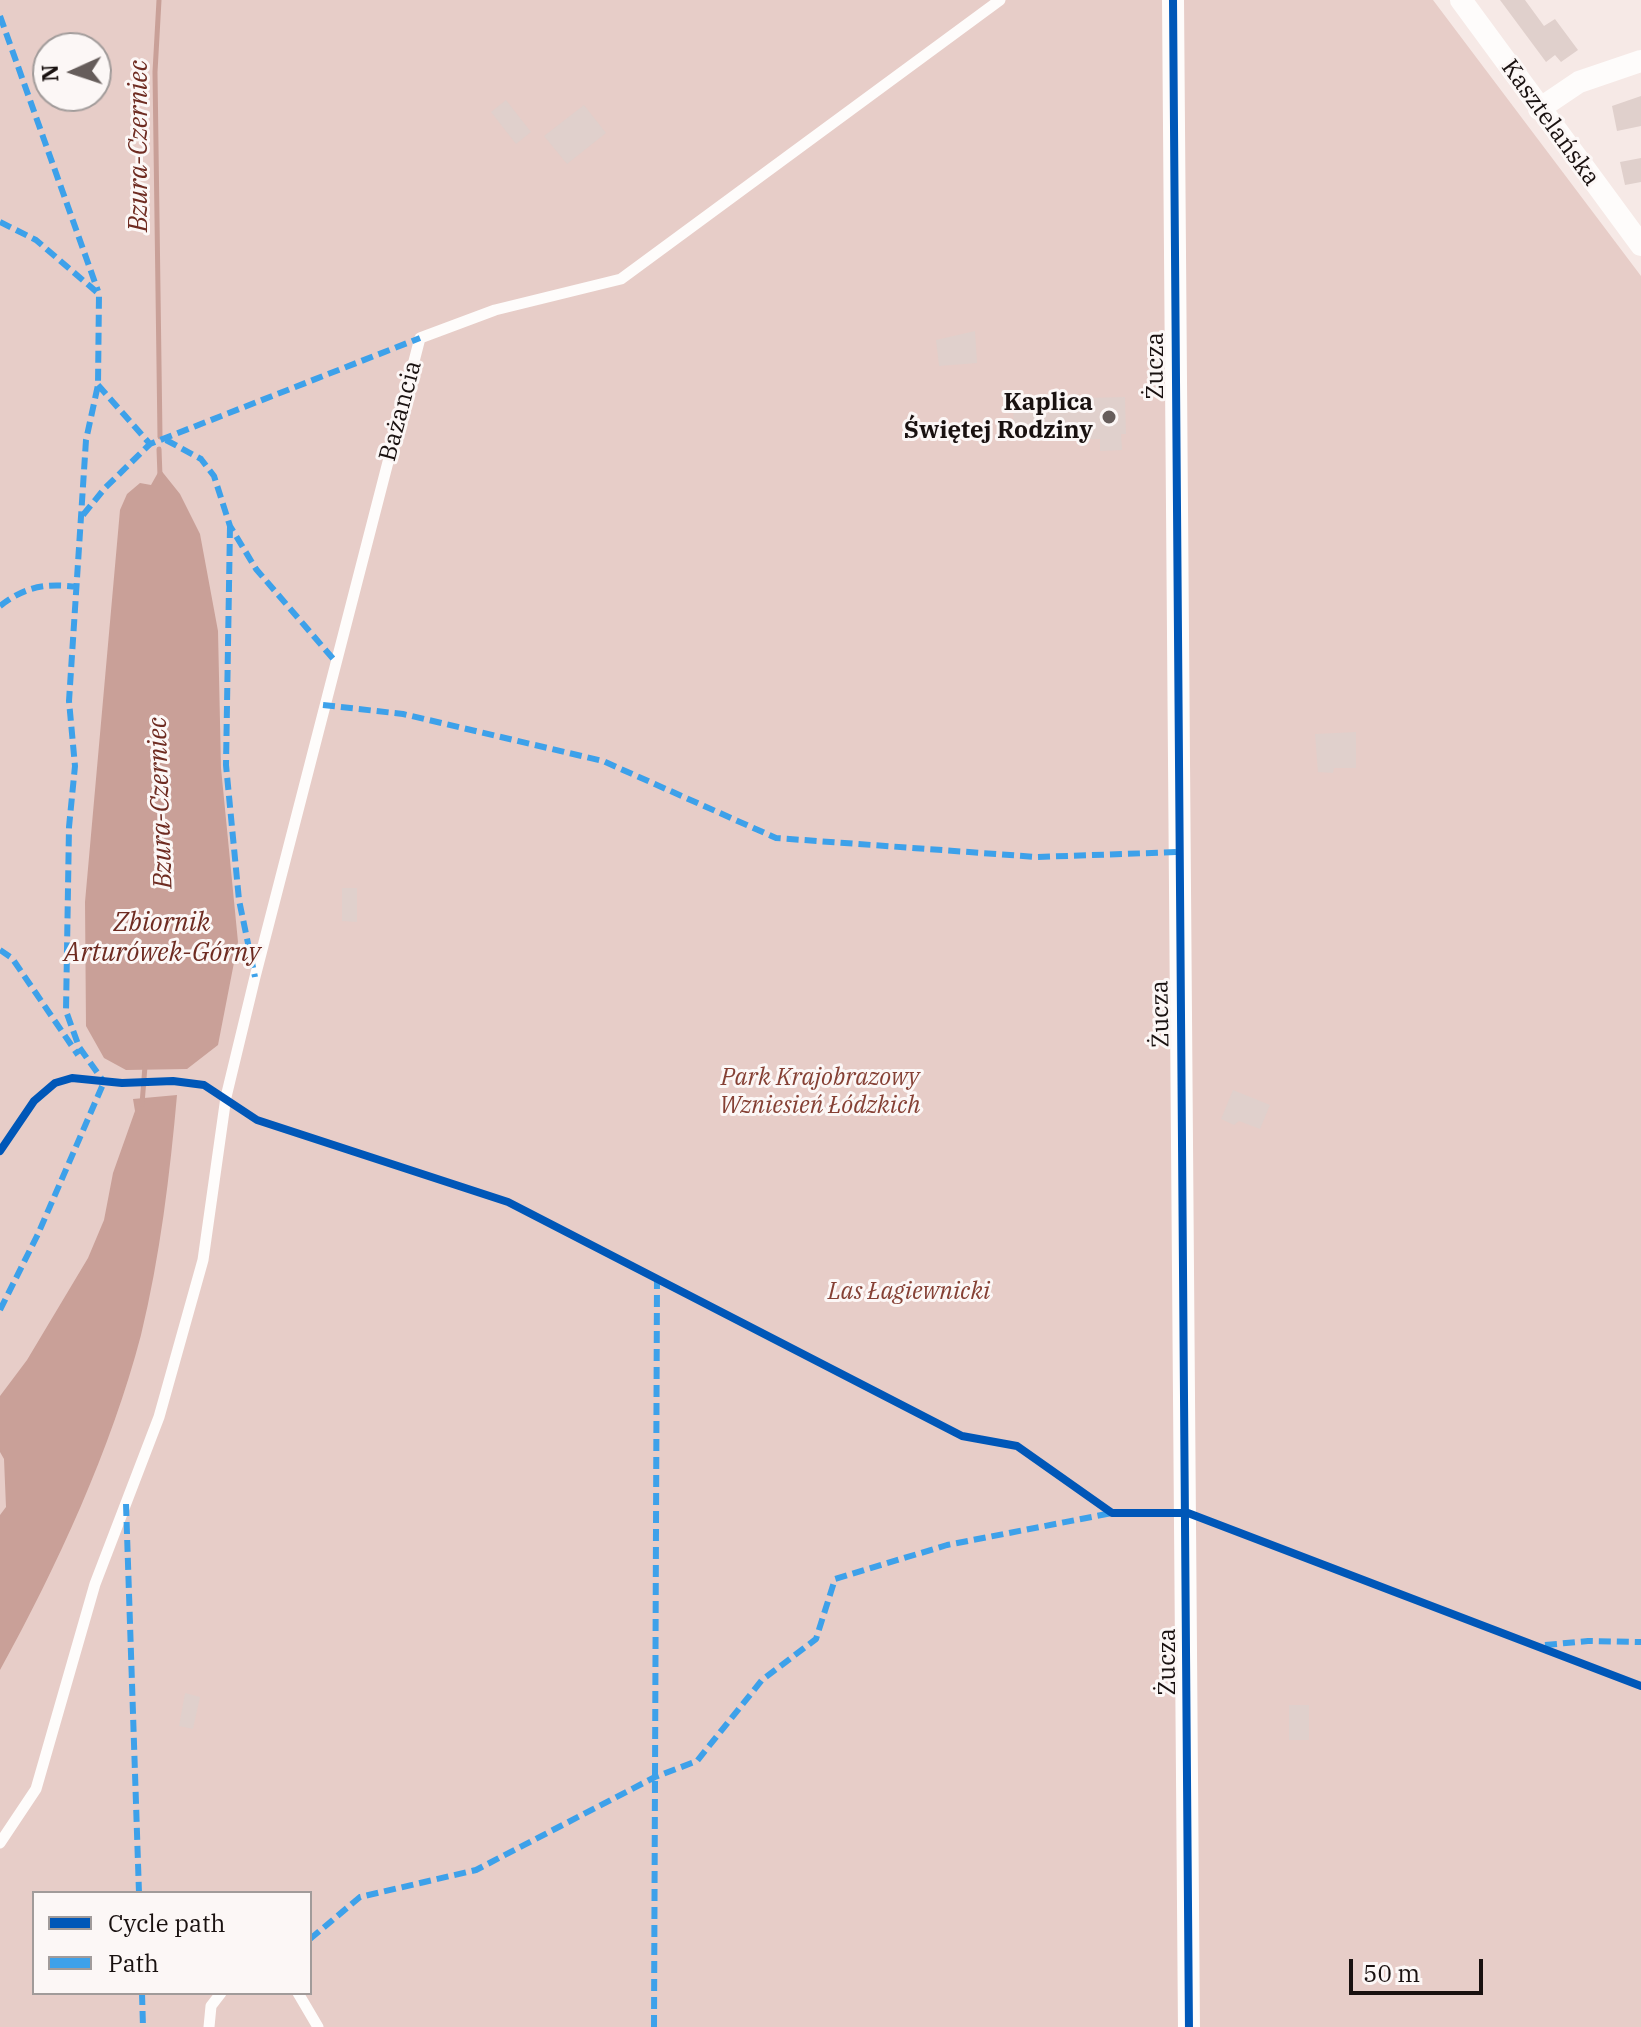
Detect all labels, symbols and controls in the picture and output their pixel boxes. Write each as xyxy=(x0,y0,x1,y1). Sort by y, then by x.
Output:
north arrow xyxy=(32,32,112,112)
street label: Kasztelańska xyxy=(1495,54,1605,192)
water label: Bzura-Czerniec xyxy=(123,60,155,232)
text: N xyxy=(35,64,64,83)
street label: Żucza xyxy=(1142,332,1170,400)
street label: Bażancia xyxy=(374,358,428,464)
place label: Kaplica Świętej Rodziny xyxy=(904,389,1093,445)
marker: Kaplica Świętej Rodziny xyxy=(1100,408,1118,426)
water label: Bzura-Czerniec xyxy=(142,717,180,889)
water label: Zbiornik Arturówek-Górny xyxy=(64,907,260,968)
street label: Żucza xyxy=(1146,980,1176,1048)
park label: Park Krajobrazowy Wzniesień Łódzkich xyxy=(720,1064,920,1120)
park label: Las Łagiewnicki xyxy=(828,1278,990,1306)
street label: Żucza xyxy=(1154,1628,1182,1696)
legend xyxy=(32,1891,312,1995)
text: Cycle path xyxy=(108,1907,225,1939)
scale bar xyxy=(1353,1943,1487,1993)
text: Path xyxy=(108,1947,159,1979)
text: 50 m xyxy=(1363,1957,1420,1989)

